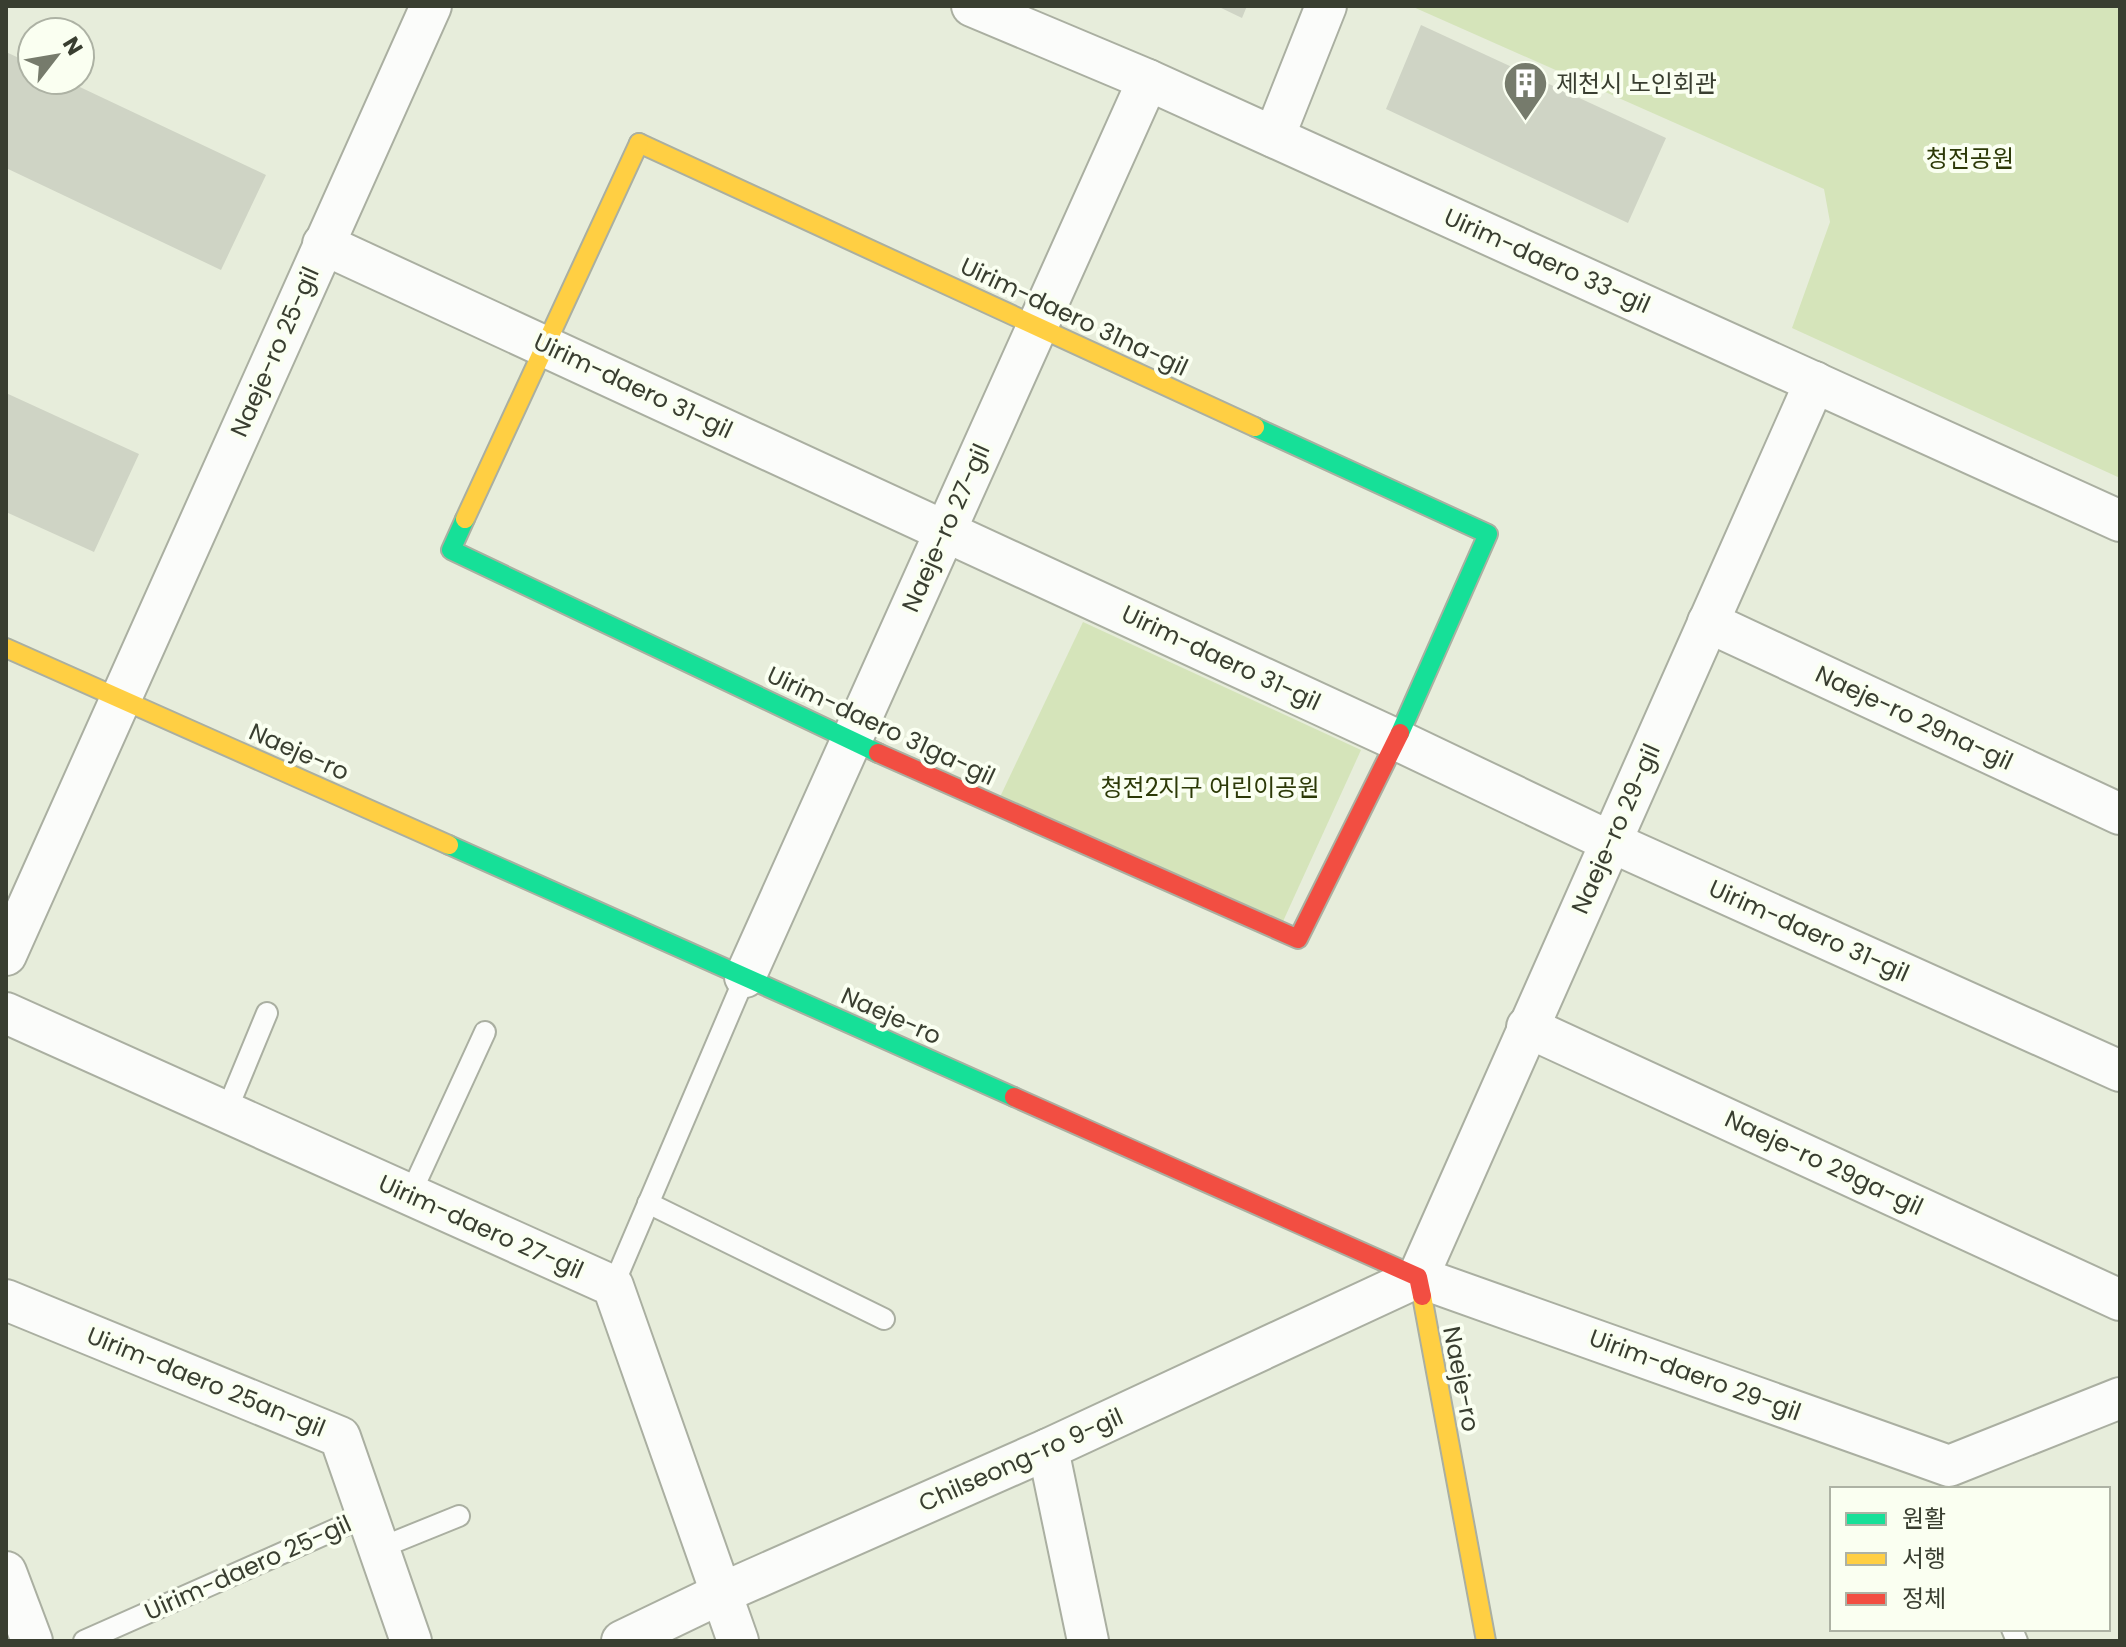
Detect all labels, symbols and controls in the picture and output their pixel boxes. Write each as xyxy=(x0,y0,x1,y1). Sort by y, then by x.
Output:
north arrow xyxy=(16,16,96,96)
text: N xyxy=(55,31,90,61)
building icon: 제천시 노인회관 xyxy=(1501,60,1549,123)
place label: 제천시 노인회관 xyxy=(1556,67,1717,100)
park label: 청전공원 xyxy=(1926,142,2014,175)
street label: Uirim-daero 33-gil xyxy=(1439,200,1656,321)
street label: Uirim-daero 31na-gil xyxy=(955,249,1193,384)
street label: Naeje-ro 25-gil xyxy=(222,262,327,442)
street label: Uirim-daero 31-gil xyxy=(528,325,738,446)
street label: Naeje-ro 27-gil xyxy=(894,438,997,617)
street label: Uirim-daero 31-gil xyxy=(1116,597,1326,718)
street label: Naeje-ro 29na-gil xyxy=(1810,657,2018,778)
street label: Uirim-daero 31ga-gil xyxy=(762,658,1001,793)
street label: Naeje-ro xyxy=(244,715,354,788)
street label: Naeje-ro 29-gil xyxy=(1563,739,1668,919)
park label: 청전2지구 어린이공원 xyxy=(1101,771,1319,804)
street label: Uirim-daero 31-gil xyxy=(1704,872,1915,990)
street label: Naeje-ro xyxy=(836,979,946,1052)
street label: Naeje-ro 29ga-gil xyxy=(1720,1102,1929,1223)
street label: Uirim-daero 27-gil xyxy=(373,1166,589,1287)
street label: Uirim-daero 25an-gil xyxy=(82,1319,330,1445)
street label: Uirim-daero 29-gil xyxy=(1585,1321,1806,1428)
street label: Naeje-ro xyxy=(1435,1324,1488,1434)
street label: Chilseong-ro 9-gil xyxy=(913,1400,1128,1519)
legend xyxy=(1830,1487,2110,1631)
text: 원활 xyxy=(1902,1502,1946,1535)
street label: Uirim-daero 25-gil xyxy=(139,1507,356,1628)
text: 서행 xyxy=(1902,1542,1946,1575)
text: 정체 xyxy=(1902,1582,1946,1615)

